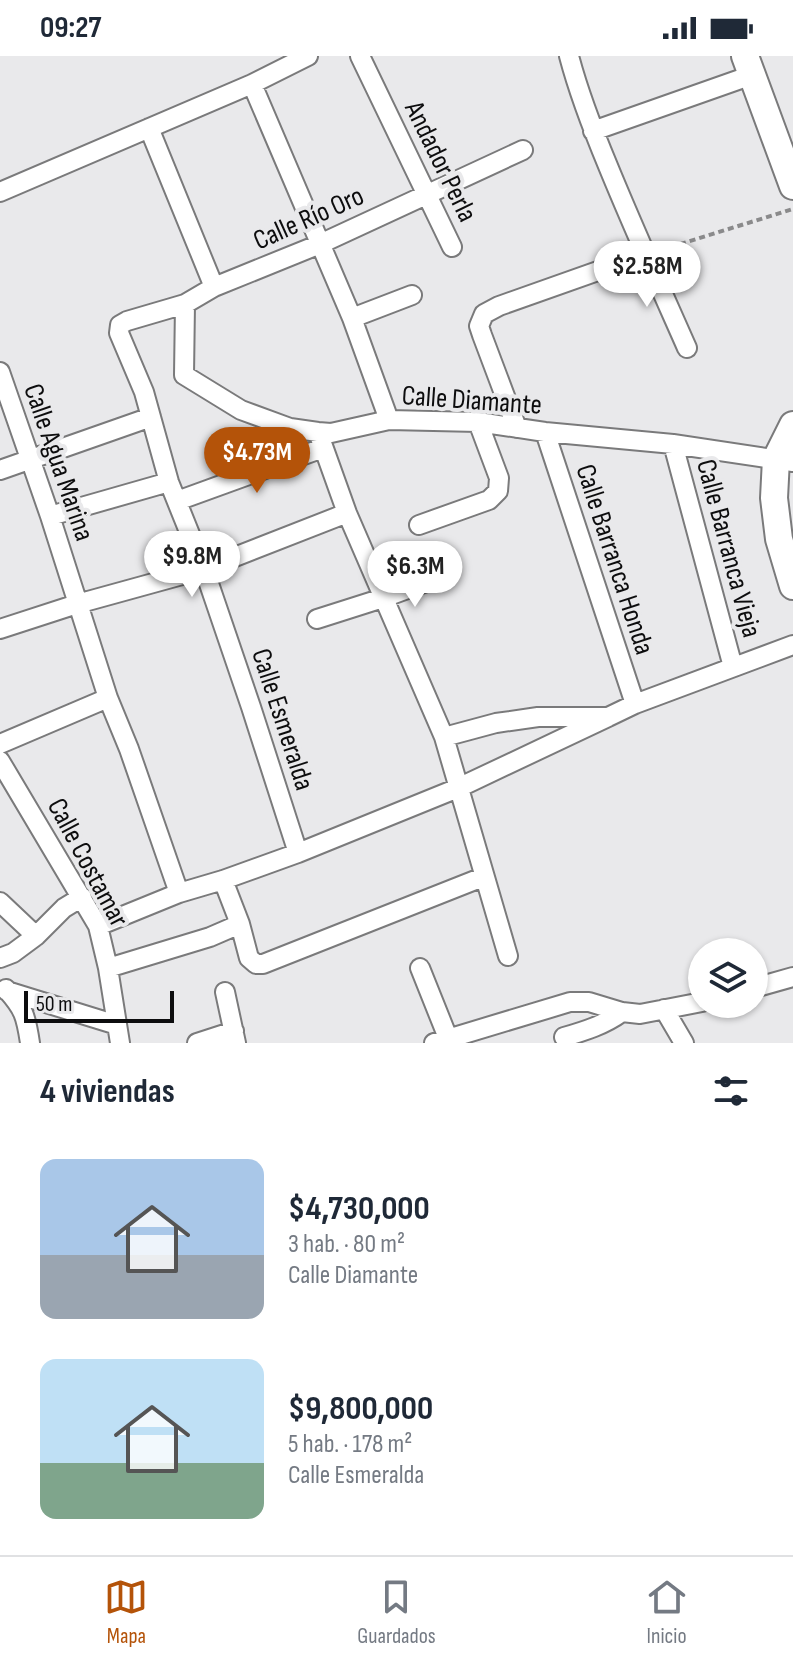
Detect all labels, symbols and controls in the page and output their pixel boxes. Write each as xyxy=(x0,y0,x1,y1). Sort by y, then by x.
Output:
text: 09:27 xyxy=(40,10,101,46)
street label: Andador Perla xyxy=(397,95,484,227)
street label: Calle Río Oro xyxy=(248,179,369,257)
pin: $2.58M xyxy=(582,241,712,309)
text: $2.58M xyxy=(612,251,682,282)
street label: Calle Diamante xyxy=(401,379,543,422)
street label: Calle Agua Marina xyxy=(16,380,101,545)
pin: $4.73M xyxy=(192,427,322,495)
text: $4.73M xyxy=(222,437,292,468)
street label: Calle Barranca Vieja xyxy=(689,456,768,641)
street label: Calle Barranca Honda xyxy=(568,460,661,659)
pin: $9.8M xyxy=(136,531,248,599)
text: $9.8M xyxy=(162,541,222,572)
pin: $6.3M xyxy=(359,541,471,609)
text: $6.3M xyxy=(385,551,445,582)
street label: Calle Esmeralda xyxy=(244,645,321,794)
street label: Calle Costamar xyxy=(40,793,135,933)
map controls xyxy=(688,938,768,1018)
button: layers xyxy=(688,938,768,1018)
scale bar xyxy=(24,987,174,1023)
text: 50 m xyxy=(36,991,72,1018)
icon: filters xyxy=(709,1069,753,1113)
text: 4 viviendas xyxy=(40,1071,175,1112)
text: $4,730,000 xyxy=(288,1188,430,1229)
icon: home xyxy=(104,1191,200,1287)
text: 3 hab. · 80 m² xyxy=(288,1229,405,1260)
text: Calle Diamante xyxy=(288,1260,418,1291)
text: $9,800,000 xyxy=(288,1388,433,1429)
icon: home xyxy=(104,1391,200,1487)
text: 5 hab. · 178 m² xyxy=(288,1429,412,1460)
text: Calle Esmeralda xyxy=(288,1460,424,1491)
tab: Mapa xyxy=(104,1575,148,1650)
tab: Guardados xyxy=(357,1575,436,1650)
tab: Inicio xyxy=(645,1575,689,1650)

